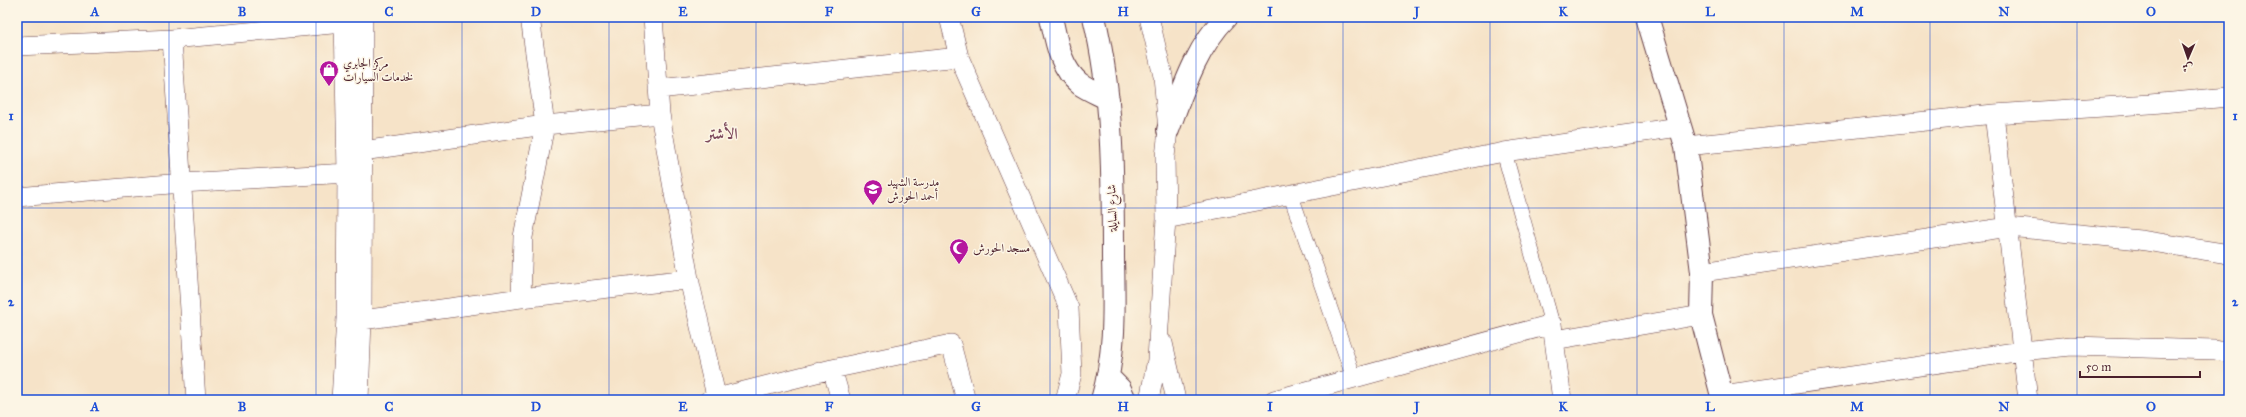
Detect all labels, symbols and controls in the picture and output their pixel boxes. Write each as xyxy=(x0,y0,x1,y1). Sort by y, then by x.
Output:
text: A xyxy=(90,4,100,20)
text: B xyxy=(238,4,247,20)
text: C xyxy=(385,4,394,20)
text: D xyxy=(531,4,541,20)
text: E xyxy=(678,4,688,20)
text: F xyxy=(825,4,834,20)
text: G xyxy=(971,4,981,20)
text: H xyxy=(1117,4,1129,20)
text: I xyxy=(1267,4,1273,20)
text: J xyxy=(1412,4,1420,20)
text: K xyxy=(1558,4,1568,20)
text: L xyxy=(1705,4,1715,20)
text: M xyxy=(1850,4,1864,20)
text: N xyxy=(1998,4,2010,20)
text: O xyxy=(2146,4,2156,20)
north arrow xyxy=(2168,38,2208,78)
place label: مركز الجابري لخدمات السيارات xyxy=(343,56,413,84)
shop icon: مركز الجابري لخدمات السيارات xyxy=(318,59,340,87)
text: ش xyxy=(2182,61,2193,74)
text: 1 xyxy=(8,108,14,124)
text: 1 xyxy=(2232,108,2238,124)
district label: الأشتر xyxy=(704,122,738,143)
place label: مدرسة الشهيد أحمد الحورش xyxy=(887,175,939,204)
school or university icon: مدرسة الشهيد أحمد الحورش xyxy=(862,178,884,206)
street label: شارع السايلة xyxy=(1104,184,1124,233)
mosque icon: مسجد الحورش xyxy=(948,237,970,265)
place label: مسجد الحورش xyxy=(973,241,1030,256)
text: 2 xyxy=(8,294,15,310)
text: 2 xyxy=(2232,294,2239,310)
scale bar xyxy=(2080,353,2200,379)
text: 50 m xyxy=(2086,360,2111,374)
text: A xyxy=(90,399,100,415)
text: B xyxy=(238,399,247,415)
text: C xyxy=(385,399,394,415)
text: D xyxy=(531,399,541,415)
text: E xyxy=(678,399,688,415)
text: F xyxy=(825,399,834,415)
text: G xyxy=(971,399,981,415)
text: H xyxy=(1117,399,1129,415)
text: I xyxy=(1267,399,1273,415)
text: J xyxy=(1412,399,1420,415)
text: K xyxy=(1558,399,1568,415)
text: L xyxy=(1705,399,1715,415)
text: M xyxy=(1850,399,1864,415)
text: N xyxy=(1998,399,2010,415)
text: O xyxy=(2146,399,2156,415)

